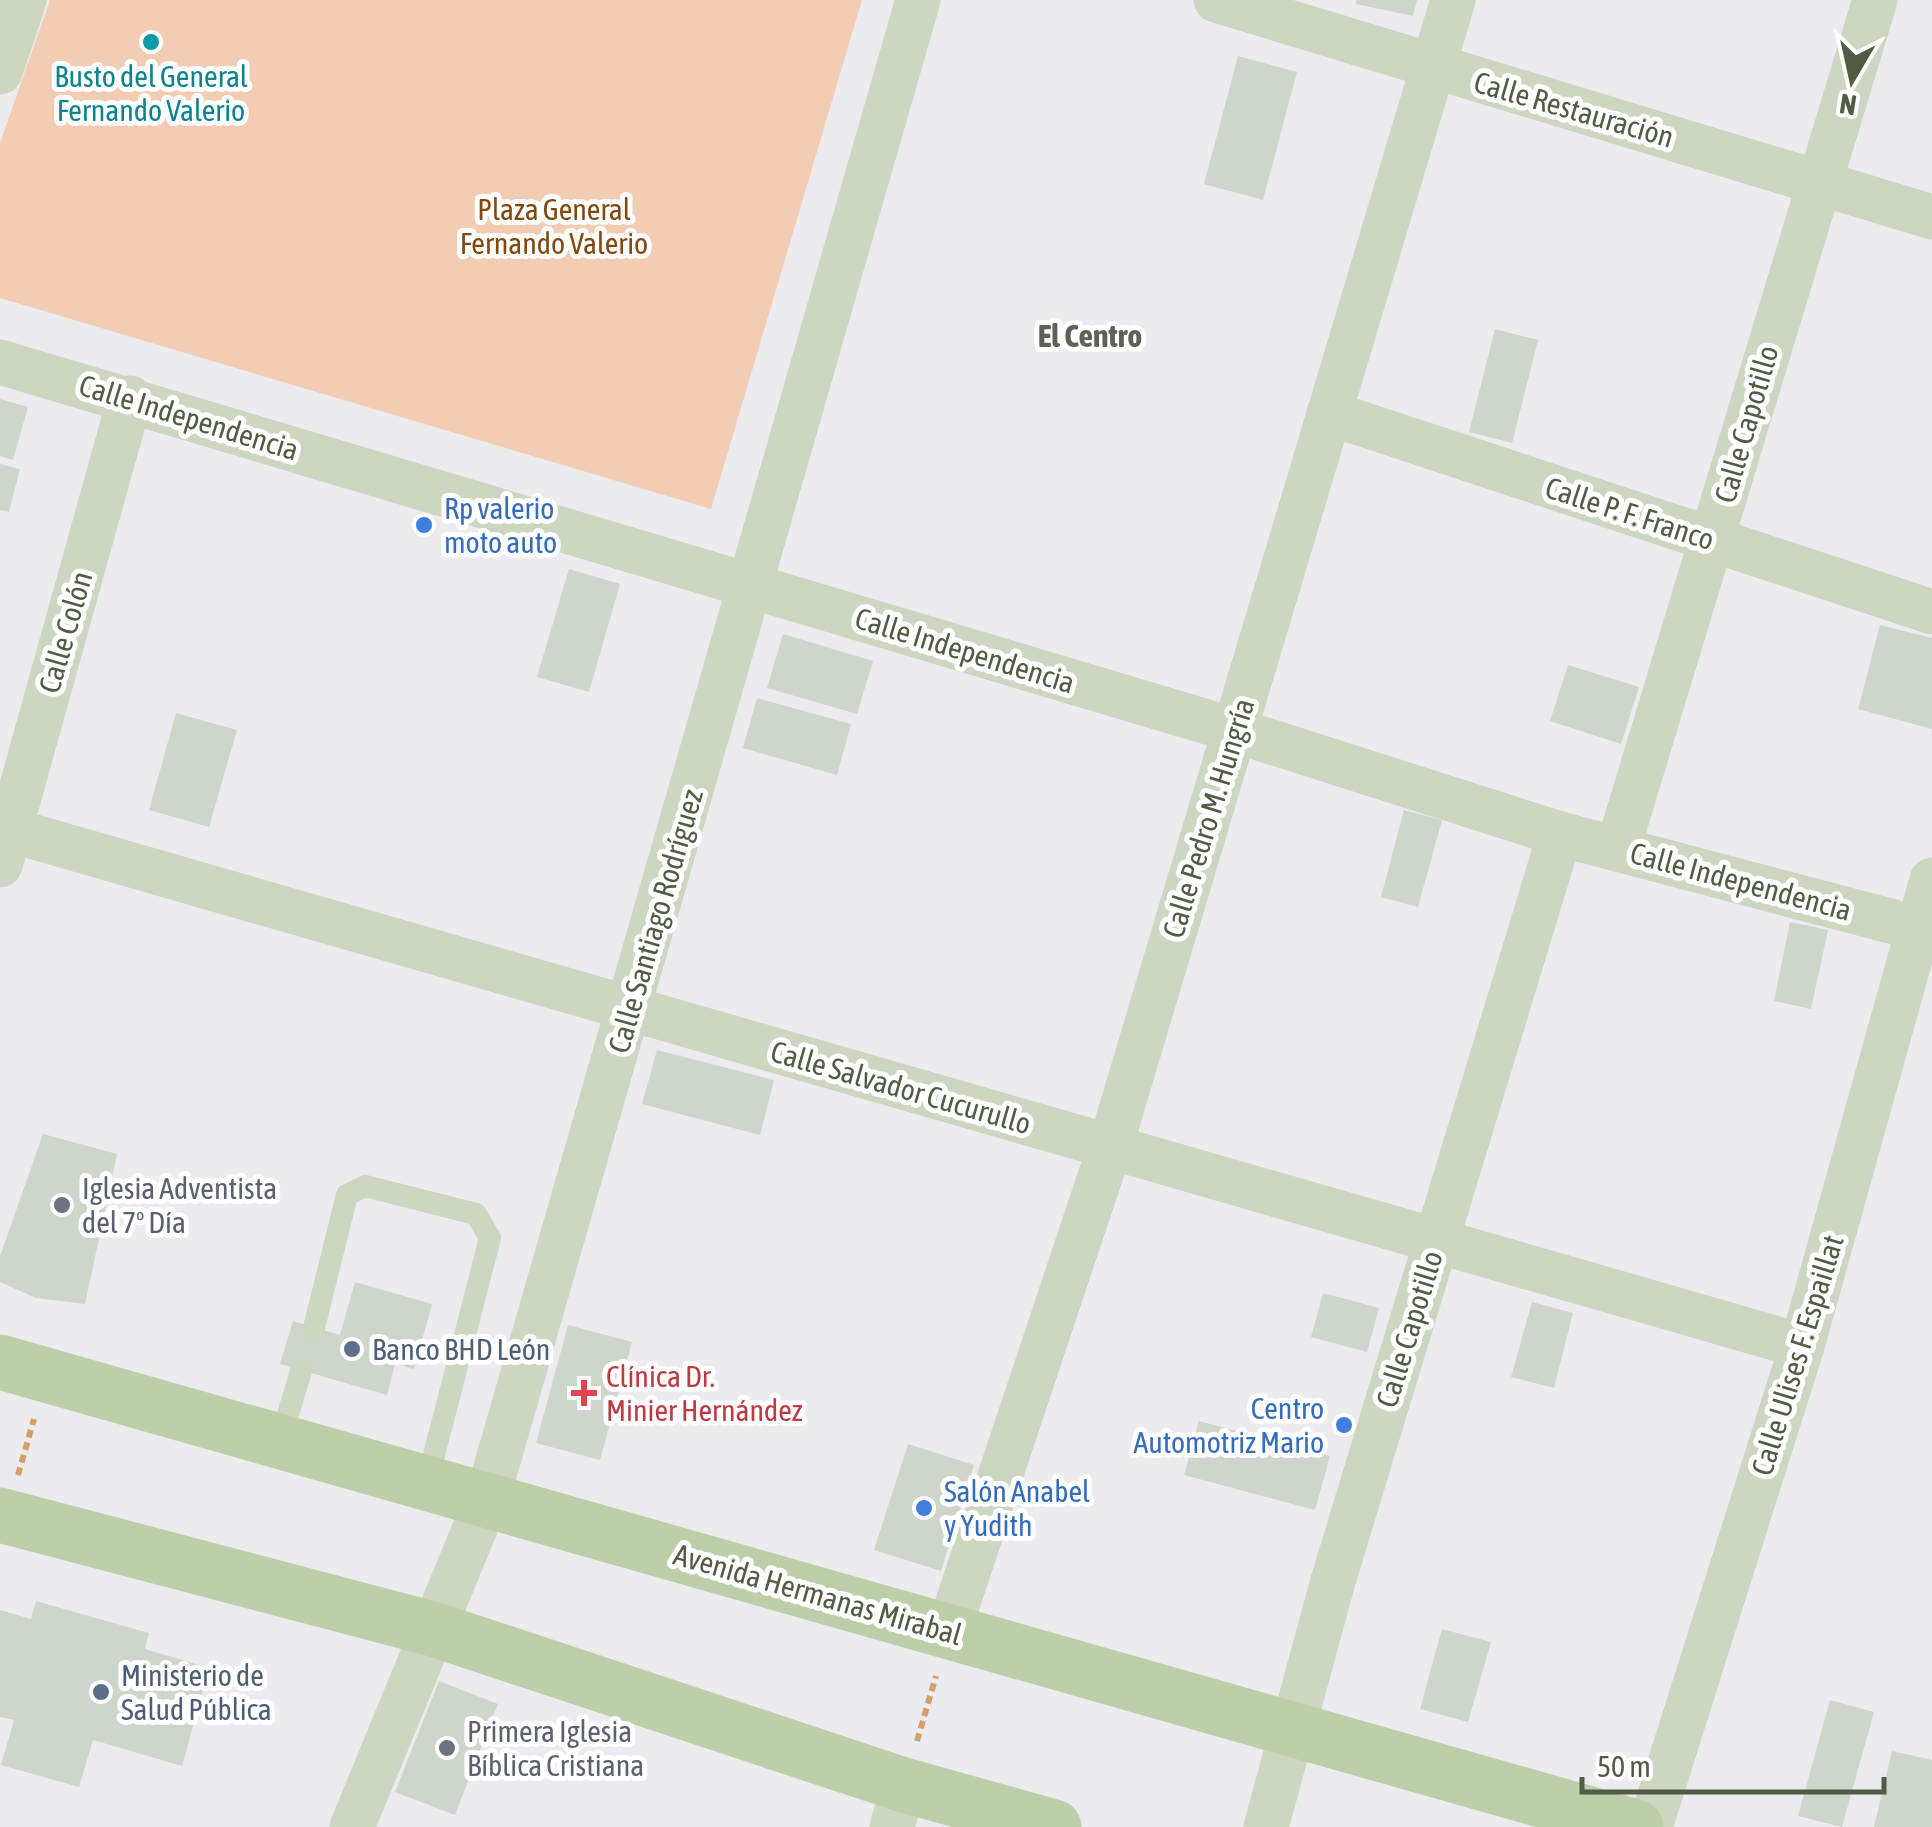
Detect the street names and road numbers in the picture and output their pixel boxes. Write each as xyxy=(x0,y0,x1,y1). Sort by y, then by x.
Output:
street label: Calle Restauración xyxy=(1470,64,1678,154)
street label: Calle Capotillo xyxy=(1707,342,1785,506)
street label: Calle Independencia xyxy=(75,367,303,467)
street label: Calle P. F. Franco xyxy=(1541,470,1719,556)
street label: Calle Colón xyxy=(31,567,99,697)
street label: Calle Independencia xyxy=(851,600,1079,700)
street label: Calle Pedro M. Hungría xyxy=(1155,694,1261,942)
street label: Calle Santiago Rodríguez xyxy=(601,785,709,1057)
street label: Calle Independencia xyxy=(1627,835,1855,927)
street label: Calle Salvador Cucurullo xyxy=(767,1034,1035,1140)
street label: Calle Ulises F. Espaillat xyxy=(1744,1231,1850,1479)
street label: Calle Capotillo xyxy=(1369,1247,1449,1411)
street label: Avenida Hermanas Mirabal xyxy=(670,1537,966,1651)

